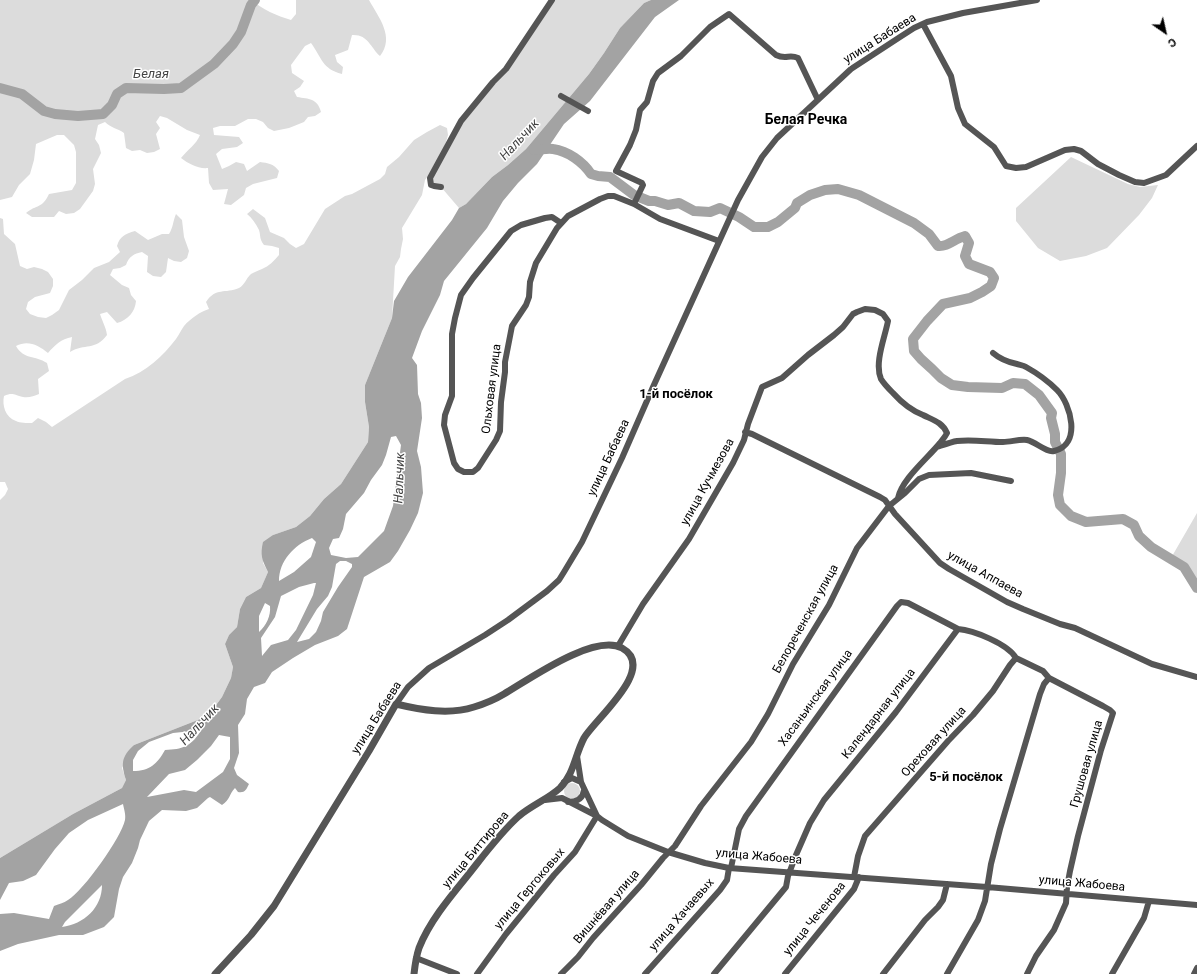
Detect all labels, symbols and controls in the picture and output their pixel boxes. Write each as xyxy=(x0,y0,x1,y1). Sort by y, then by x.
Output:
street label: улица Бабаева xyxy=(841,11,919,67)
north arrow xyxy=(1145,12,1185,52)
text: С xyxy=(1165,35,1179,50)
water label: Белая xyxy=(133,67,169,83)
district label: Белая Речка xyxy=(765,112,847,128)
water label: Нальчик xyxy=(497,116,543,164)
street label: Ольховая улица xyxy=(479,343,505,435)
district label: 1-й посёлок xyxy=(639,387,713,403)
street label: улица Бабаева xyxy=(585,417,633,499)
street label: улица Кучмезова xyxy=(678,436,738,528)
water label: Нальчик xyxy=(391,452,409,504)
street label: улица Аппаева xyxy=(945,548,1025,602)
street label: Белореченская улица xyxy=(770,562,842,676)
street label: Хасаньинская улица xyxy=(776,647,856,749)
street label: Календарная улица xyxy=(839,666,919,762)
street label: улица Бабаева xyxy=(349,679,405,757)
water label: Нальчик xyxy=(177,701,223,749)
street label: Ореховая улица xyxy=(899,704,969,780)
street label: Грушовая улица xyxy=(1068,719,1106,809)
district label: 5-й посёлок xyxy=(929,770,1003,786)
street label: улица Биттирова xyxy=(440,809,512,891)
street label: улица Гергоковых xyxy=(492,845,568,933)
street label: улица Жабоева xyxy=(715,846,803,868)
street label: Вишнёвая улица xyxy=(571,867,643,947)
street label: улица Жабоева xyxy=(1038,873,1126,895)
street label: улица Хачаевых xyxy=(647,876,717,954)
street label: улица Чеченова xyxy=(781,879,849,959)

